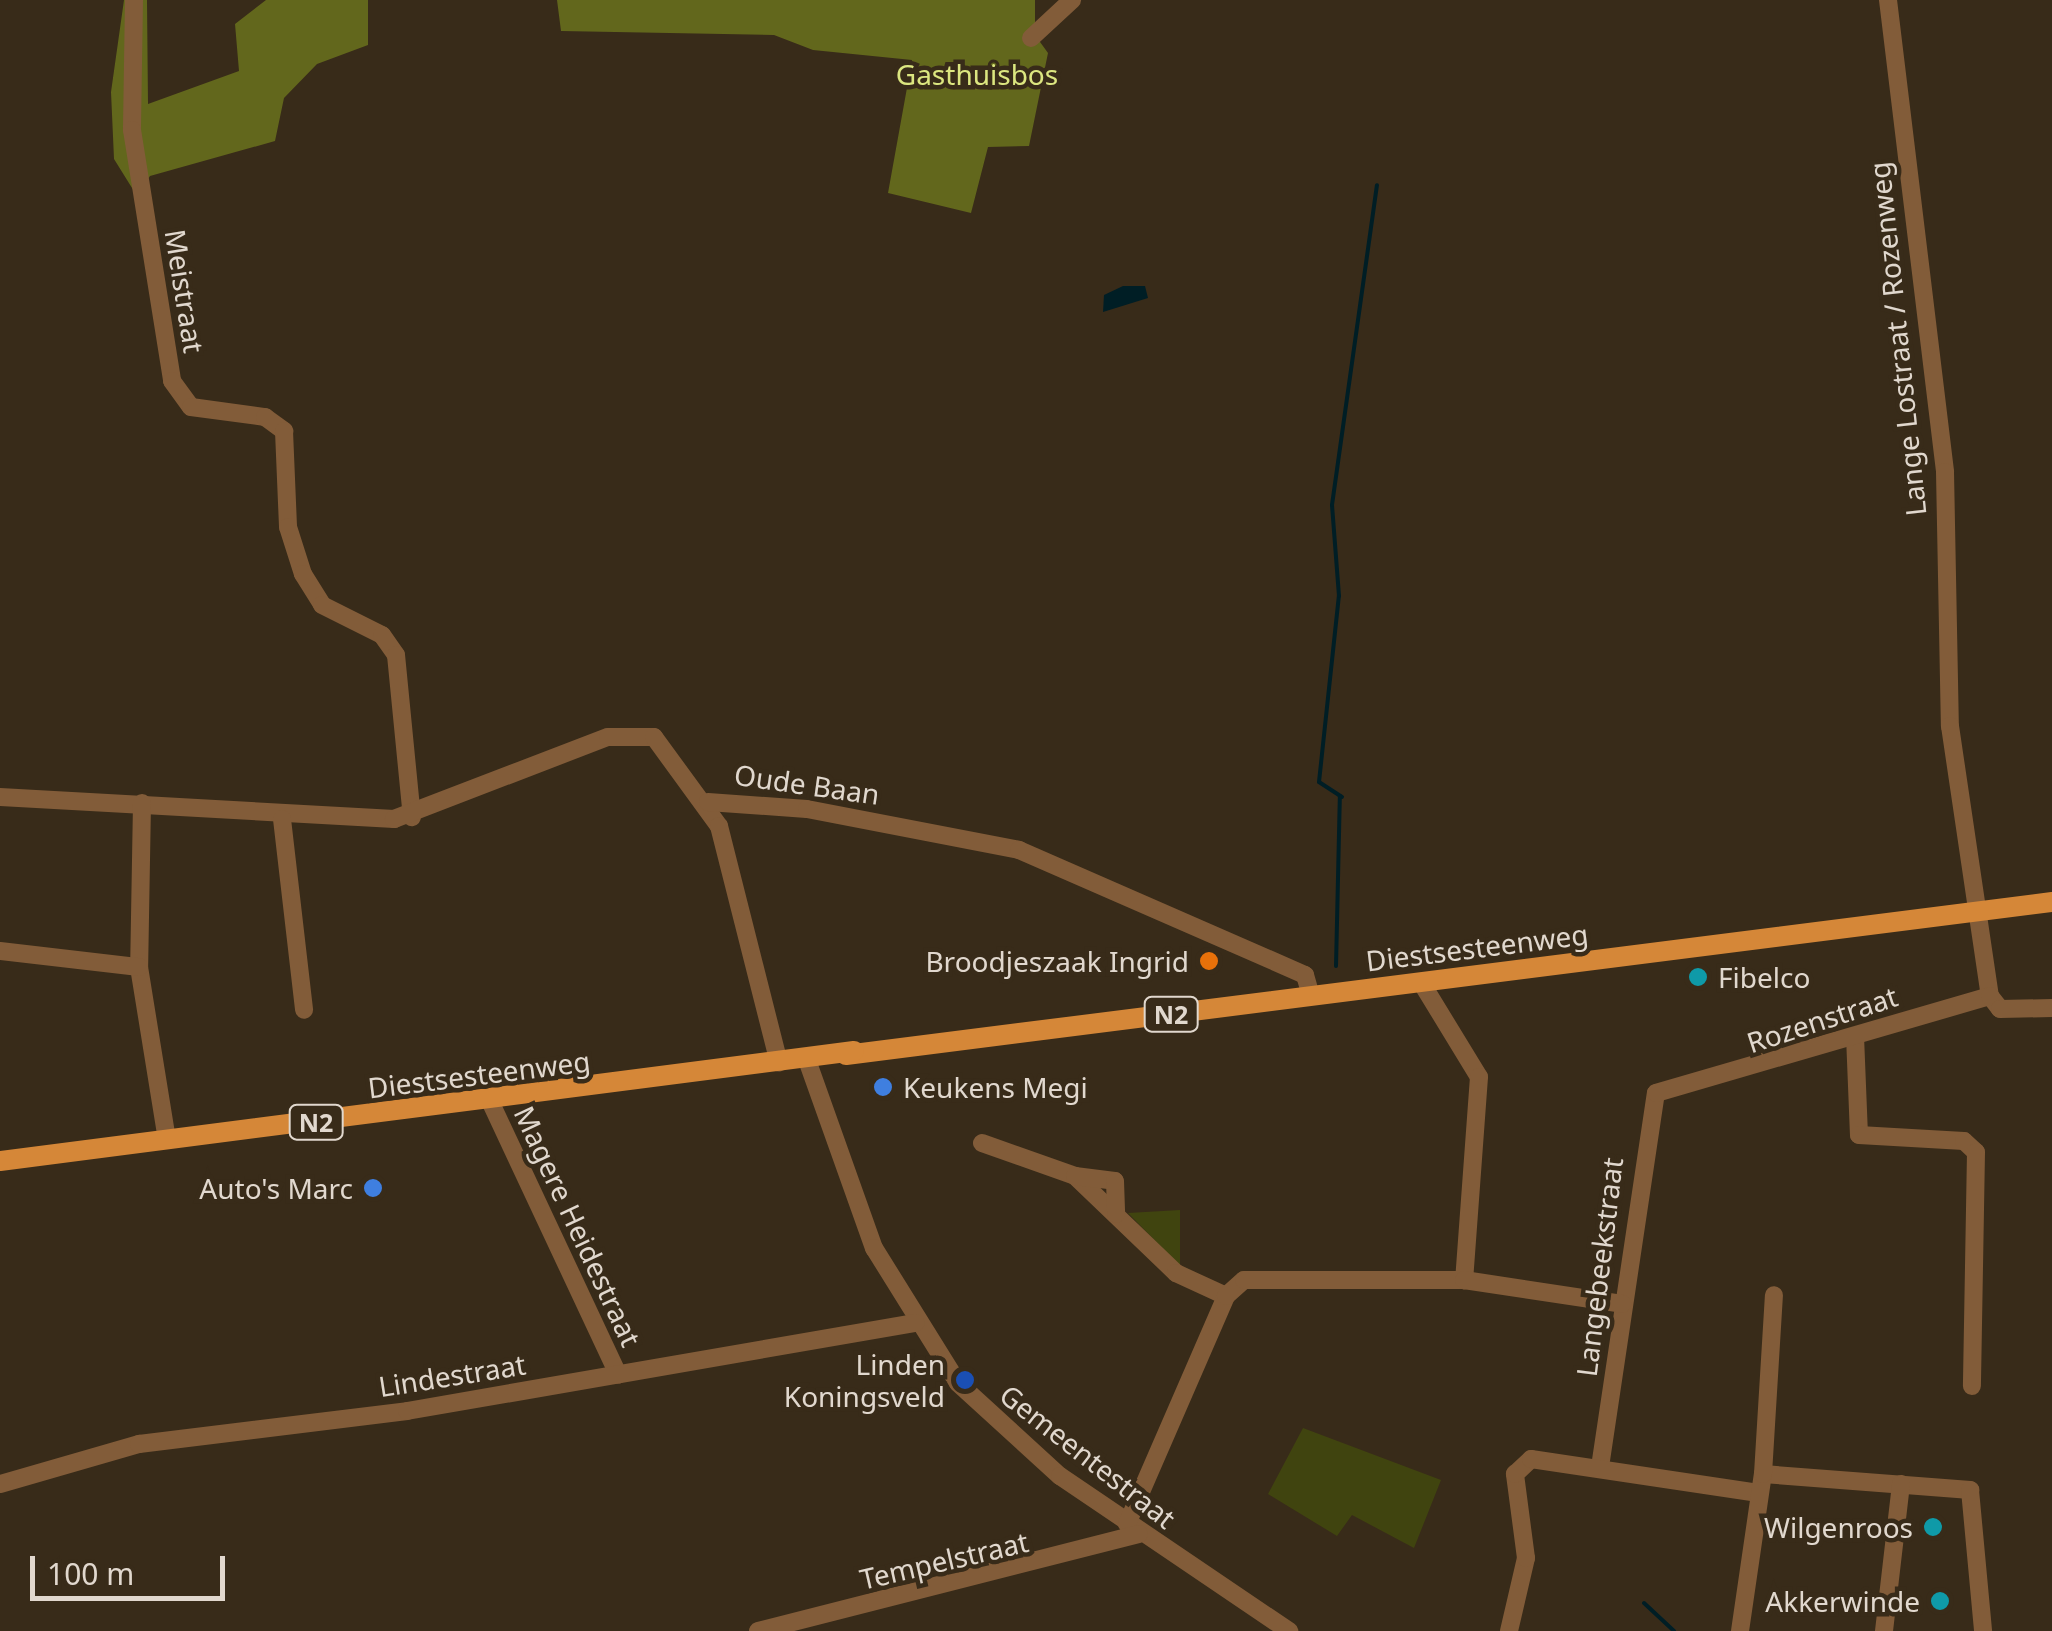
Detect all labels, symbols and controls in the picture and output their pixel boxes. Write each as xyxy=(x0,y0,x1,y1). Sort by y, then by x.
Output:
park label: Gasthuisbos xyxy=(896,57,1058,91)
street label: Lange Lostraat / Rozenweg xyxy=(1862,160,1932,518)
street label: Meistraat xyxy=(159,227,211,355)
street label: Oude Baan xyxy=(732,757,882,811)
street label: Diestsesteenweg xyxy=(1364,917,1590,977)
place label: Broodjeszaak Ingrid xyxy=(925,944,1189,978)
marker: Broodjeszaak Ingrid xyxy=(1198,950,1220,972)
place label: Fibelco xyxy=(1718,960,1810,994)
marker: Fibelco xyxy=(1687,966,1709,988)
street label: Rozenstraat xyxy=(1742,979,1902,1059)
road number: N2 xyxy=(1144,994,1198,1034)
street label: Diestsesteenweg xyxy=(366,1044,592,1104)
place label: Keukens Megi xyxy=(903,1070,1088,1104)
marker: Keukens Megi xyxy=(872,1076,894,1098)
street label: Magere Heidestraat xyxy=(508,1101,648,1351)
road number: N2 xyxy=(288,1102,344,1142)
street label: Langebeekstraat xyxy=(1569,1156,1629,1378)
place label: Auto's Marc xyxy=(199,1171,353,1205)
marker: Auto's Marc xyxy=(362,1177,384,1199)
street label: Lindestraat xyxy=(376,1347,528,1403)
place label: Linden Koningsveld xyxy=(784,1347,945,1413)
marker: Linden Koningsveld xyxy=(954,1369,976,1391)
street label: Gemeentestraat xyxy=(994,1377,1182,1535)
place label: Wilgenroos xyxy=(1764,1510,1913,1544)
marker: Wilgenroos xyxy=(1922,1516,1944,1538)
street label: Tempelstraat xyxy=(856,1524,1032,1596)
scale bar xyxy=(35,1536,230,1598)
text: 100 m xyxy=(47,1553,134,1594)
place label: Akkerwinde xyxy=(1765,1584,1920,1618)
marker: Akkerwinde xyxy=(1929,1590,1951,1612)

